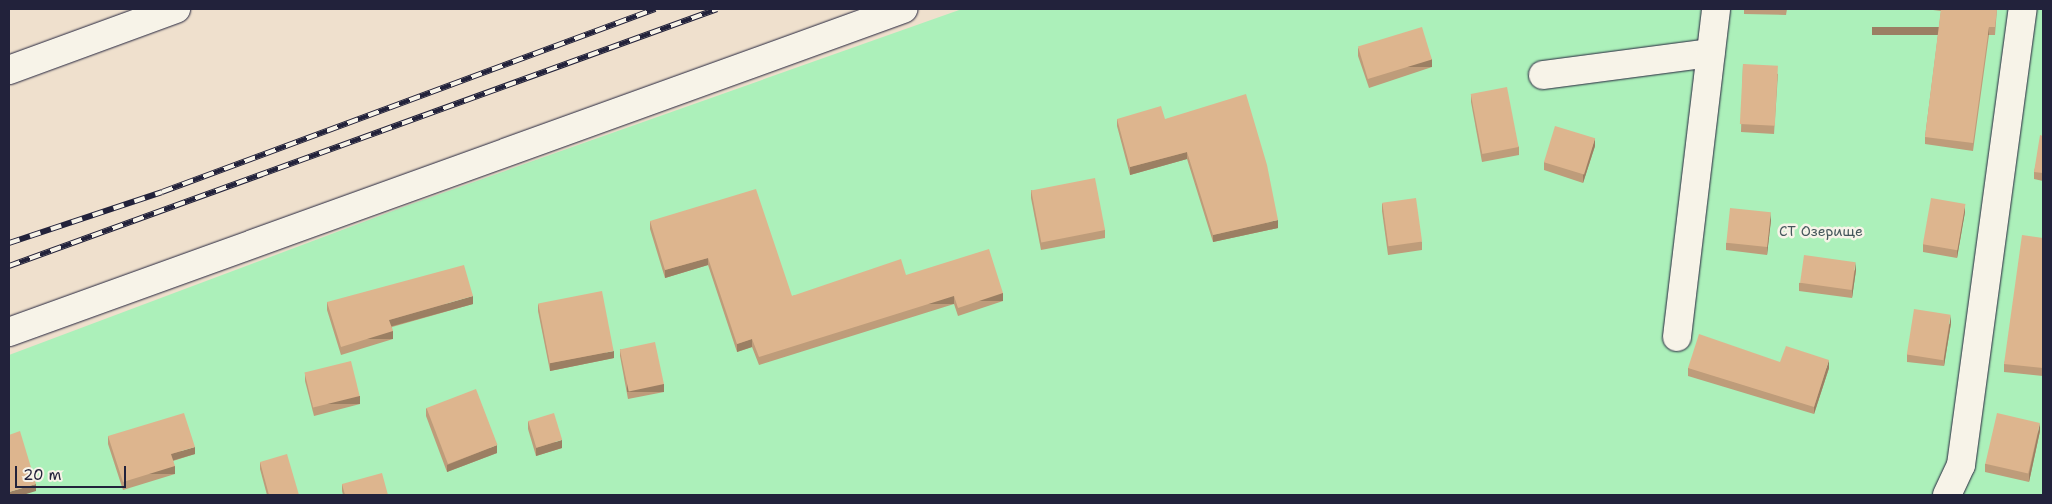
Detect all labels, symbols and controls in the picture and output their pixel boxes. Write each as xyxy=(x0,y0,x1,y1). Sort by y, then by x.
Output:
park label: СТ Озерище xyxy=(1779,223,1863,239)
scale bar xyxy=(18,456,129,488)
text: 20 m xyxy=(23,465,62,485)

